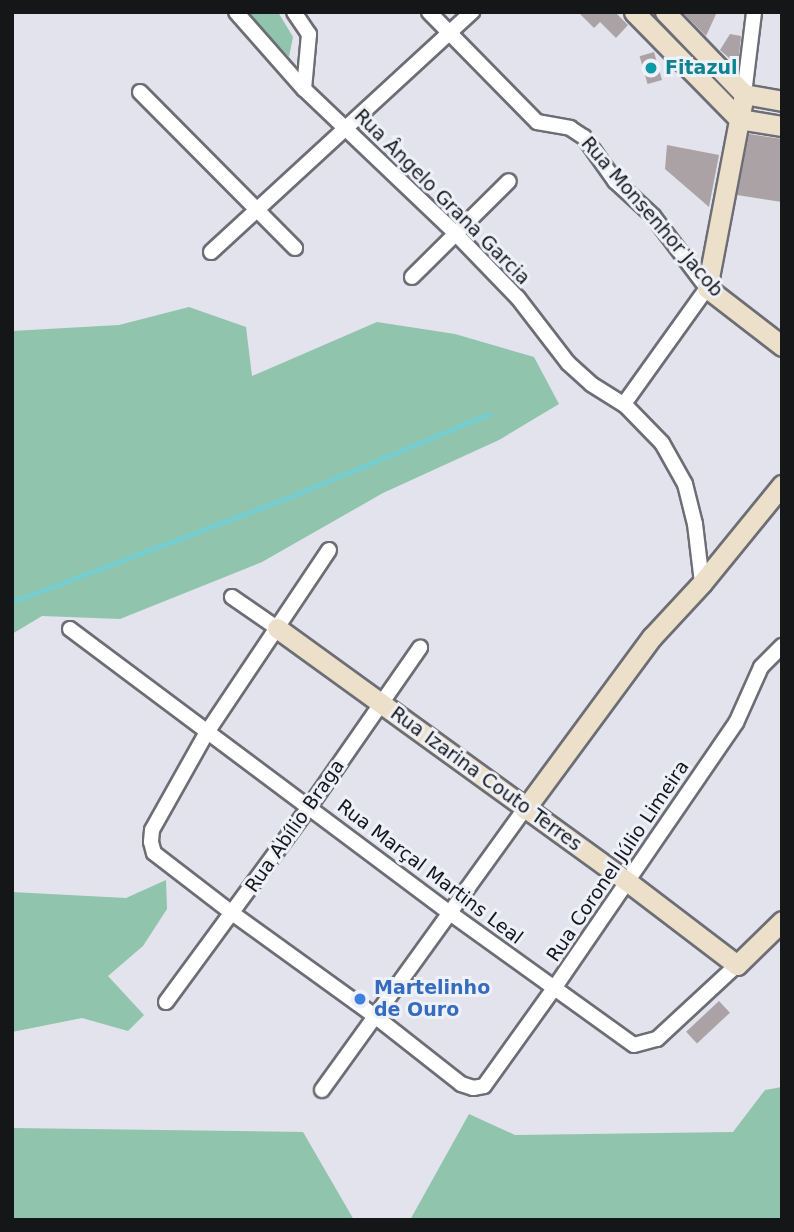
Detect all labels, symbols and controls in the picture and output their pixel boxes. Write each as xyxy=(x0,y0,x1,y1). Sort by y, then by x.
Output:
place label: Fitazul xyxy=(665,57,737,79)
marker: Fitazul xyxy=(643,60,659,76)
street label: Rua Ângelo Grana Garcia xyxy=(349,104,535,290)
street label: Rua Monsenhor Jacob xyxy=(576,132,728,302)
street label: Rua Izarina Couto Terres xyxy=(386,702,586,856)
street label: Rua Abílio Braga xyxy=(241,755,349,897)
street label: Rua Coronel Júlio Limeira xyxy=(542,756,694,966)
street label: Rua Marçal Martins Leal xyxy=(333,795,527,949)
place label: Martelinho de Ouro xyxy=(374,977,490,1021)
marker: Martelinho de Ouro xyxy=(352,991,368,1007)

